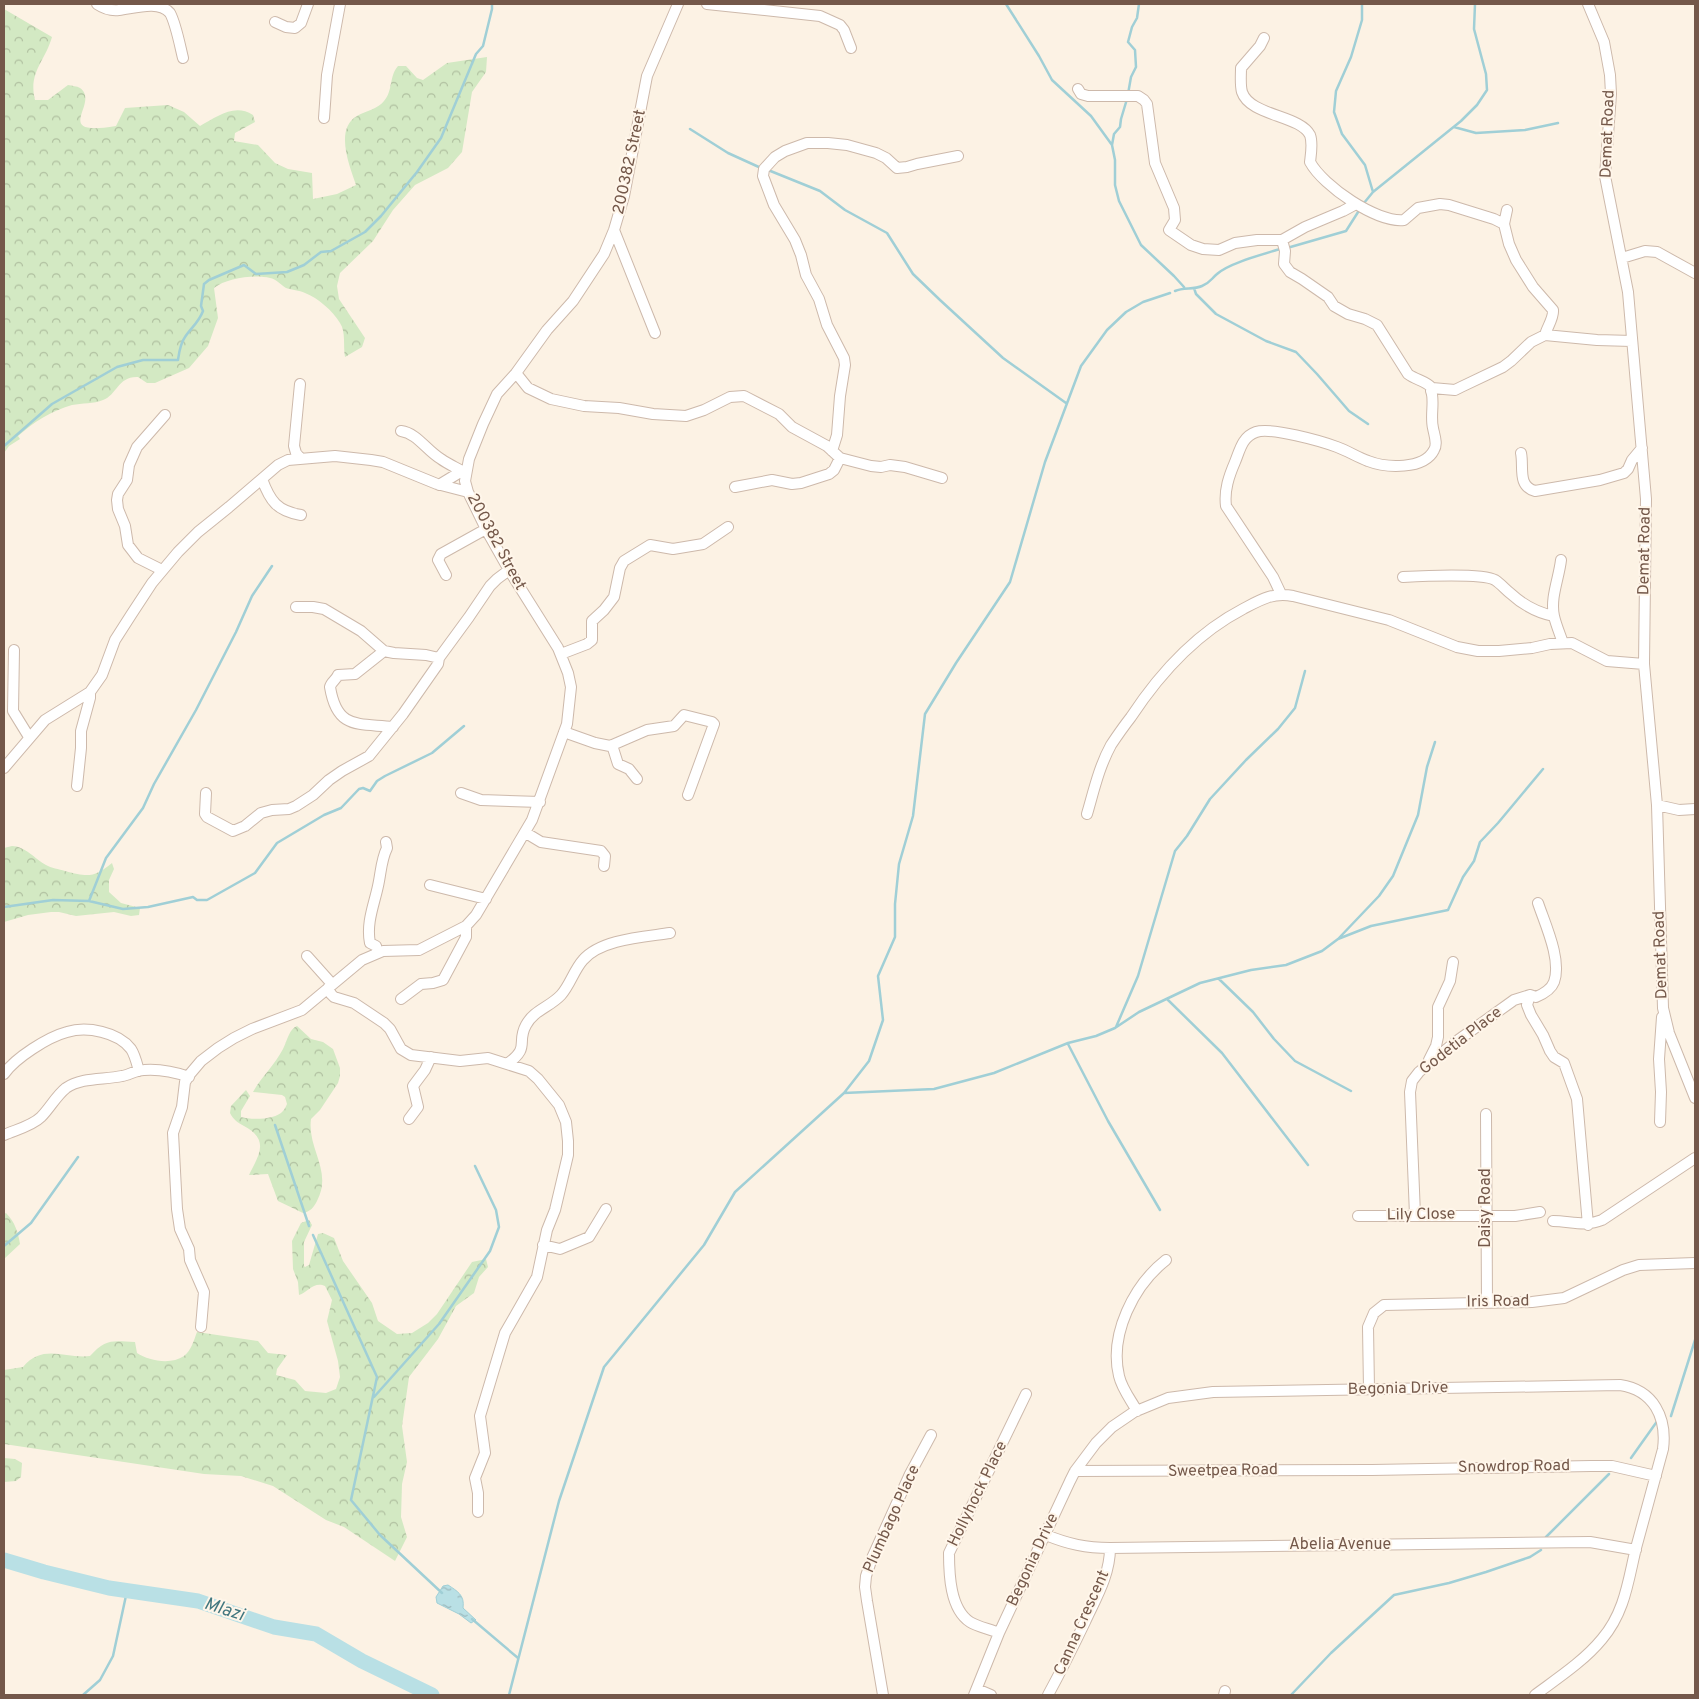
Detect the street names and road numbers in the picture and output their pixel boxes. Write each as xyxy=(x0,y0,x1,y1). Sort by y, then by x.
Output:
street label: Demat Road xyxy=(1596,90,1620,178)
street label: 200382 Street xyxy=(609,108,651,216)
street label: 200382 Street xyxy=(462,490,530,594)
street label: Demat Road xyxy=(1634,507,1656,595)
street label: Demat Road xyxy=(1649,911,1673,999)
street label: Godetia Place xyxy=(1416,1003,1506,1079)
street label: Daisy Road xyxy=(1476,1168,1496,1248)
street label: Lily Close xyxy=(1386,1204,1456,1226)
street label: Iris Road xyxy=(1466,1291,1530,1313)
street label: Begonia Drive xyxy=(1348,1378,1448,1400)
street label: Hollyhock Place xyxy=(944,1438,1012,1550)
street label: Snowdrop Road xyxy=(1458,1456,1570,1478)
street label: Sweetpea Road xyxy=(1168,1460,1278,1482)
street label: Plumbago Place xyxy=(859,1462,925,1576)
street label: Begonia Drive xyxy=(1003,1510,1063,1610)
street label: Abelia Avenue xyxy=(1289,1535,1391,1555)
street label: Canna Crescent xyxy=(1050,1567,1114,1679)

